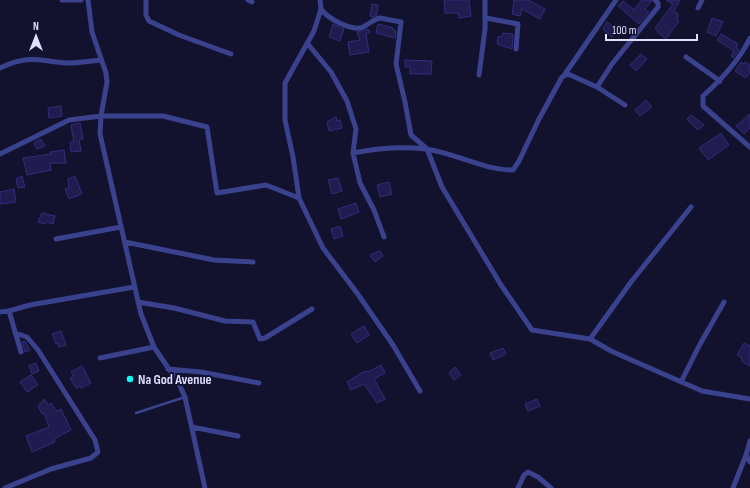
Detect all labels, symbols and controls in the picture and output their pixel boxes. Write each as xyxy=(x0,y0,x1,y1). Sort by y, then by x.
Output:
north arrow xyxy=(16,16,56,56)
scale bar xyxy=(606,16,697,42)
text: N xyxy=(33,20,39,33)
text: 100 m xyxy=(612,23,637,38)
place label: Na God Avenue xyxy=(138,371,212,388)
marker: Na God Avenue xyxy=(125,374,135,384)

